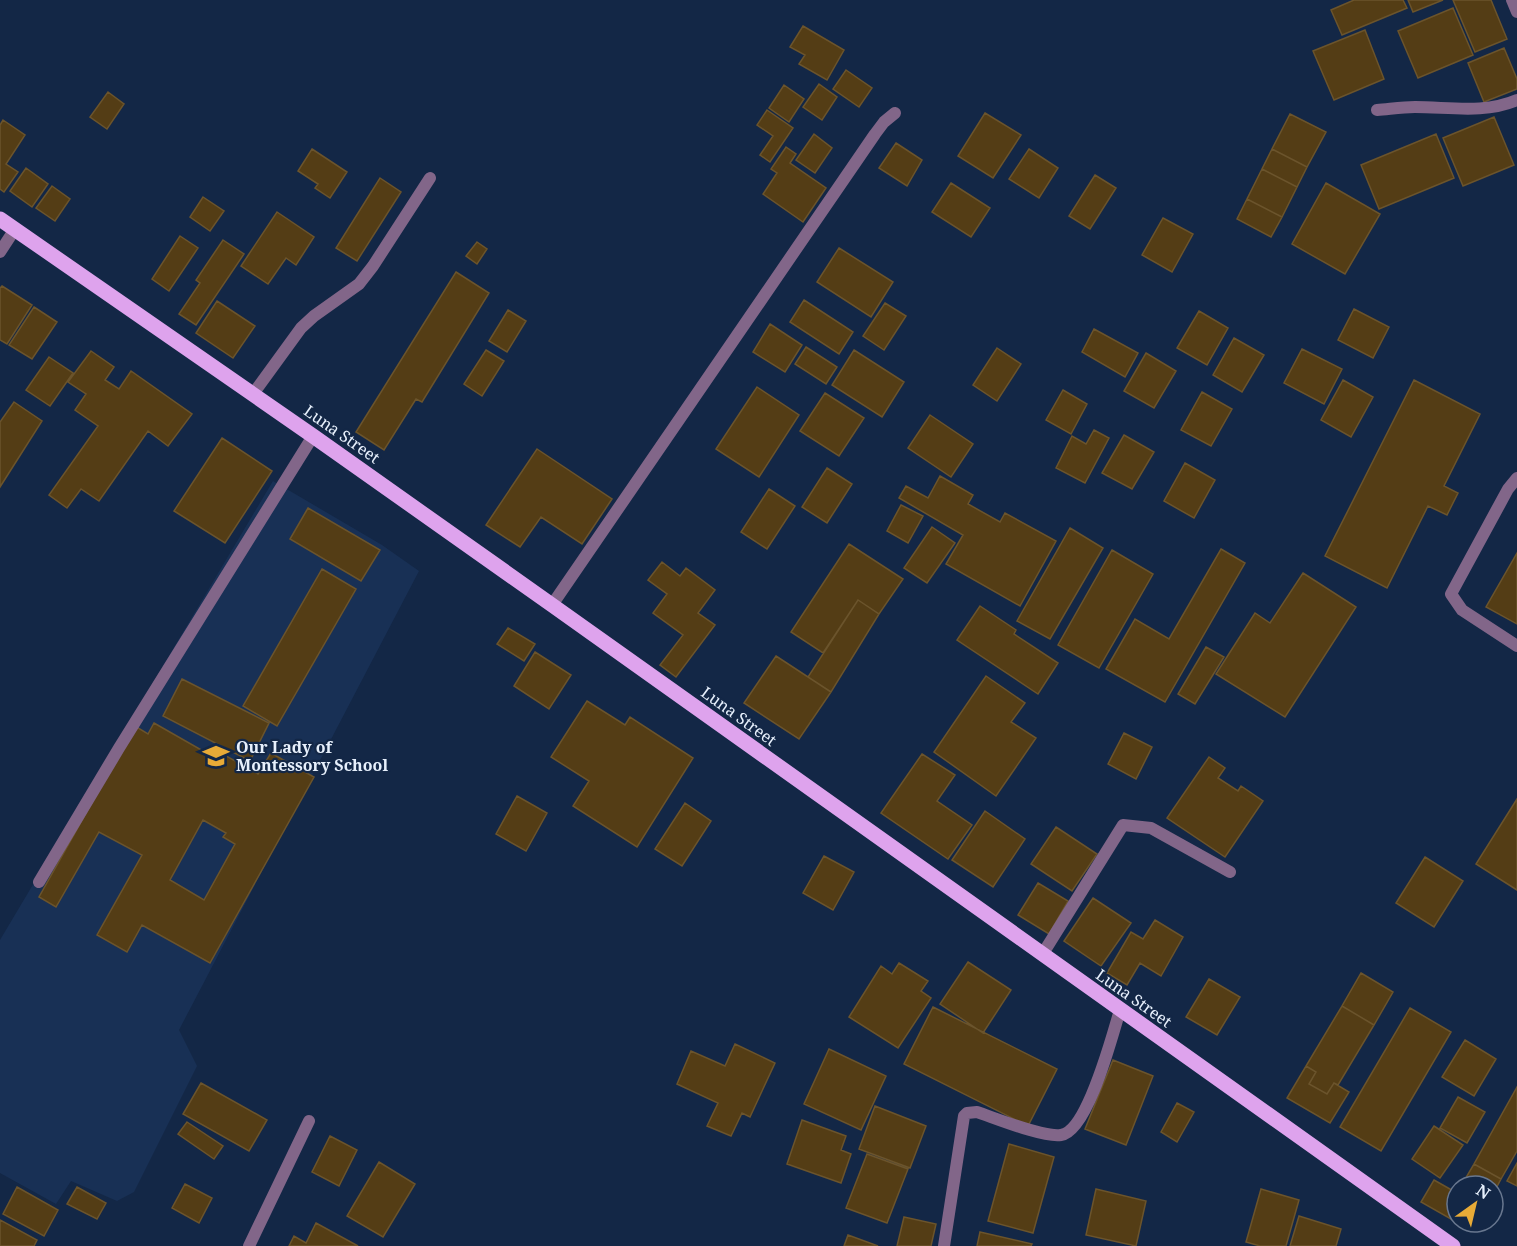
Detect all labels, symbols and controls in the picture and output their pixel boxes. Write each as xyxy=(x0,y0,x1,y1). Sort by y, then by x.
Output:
street label: Luna Street xyxy=(300,400,385,469)
street label: Luna Street xyxy=(697,681,781,751)
place label: Our Lady of Montessory School xyxy=(236,736,388,776)
school or university icon: Our Lady of Montessory School xyxy=(201,741,231,771)
street label: Luna Street xyxy=(1092,964,1177,1033)
north arrow xyxy=(1445,1174,1505,1234)
text: N xyxy=(1472,1179,1495,1204)

